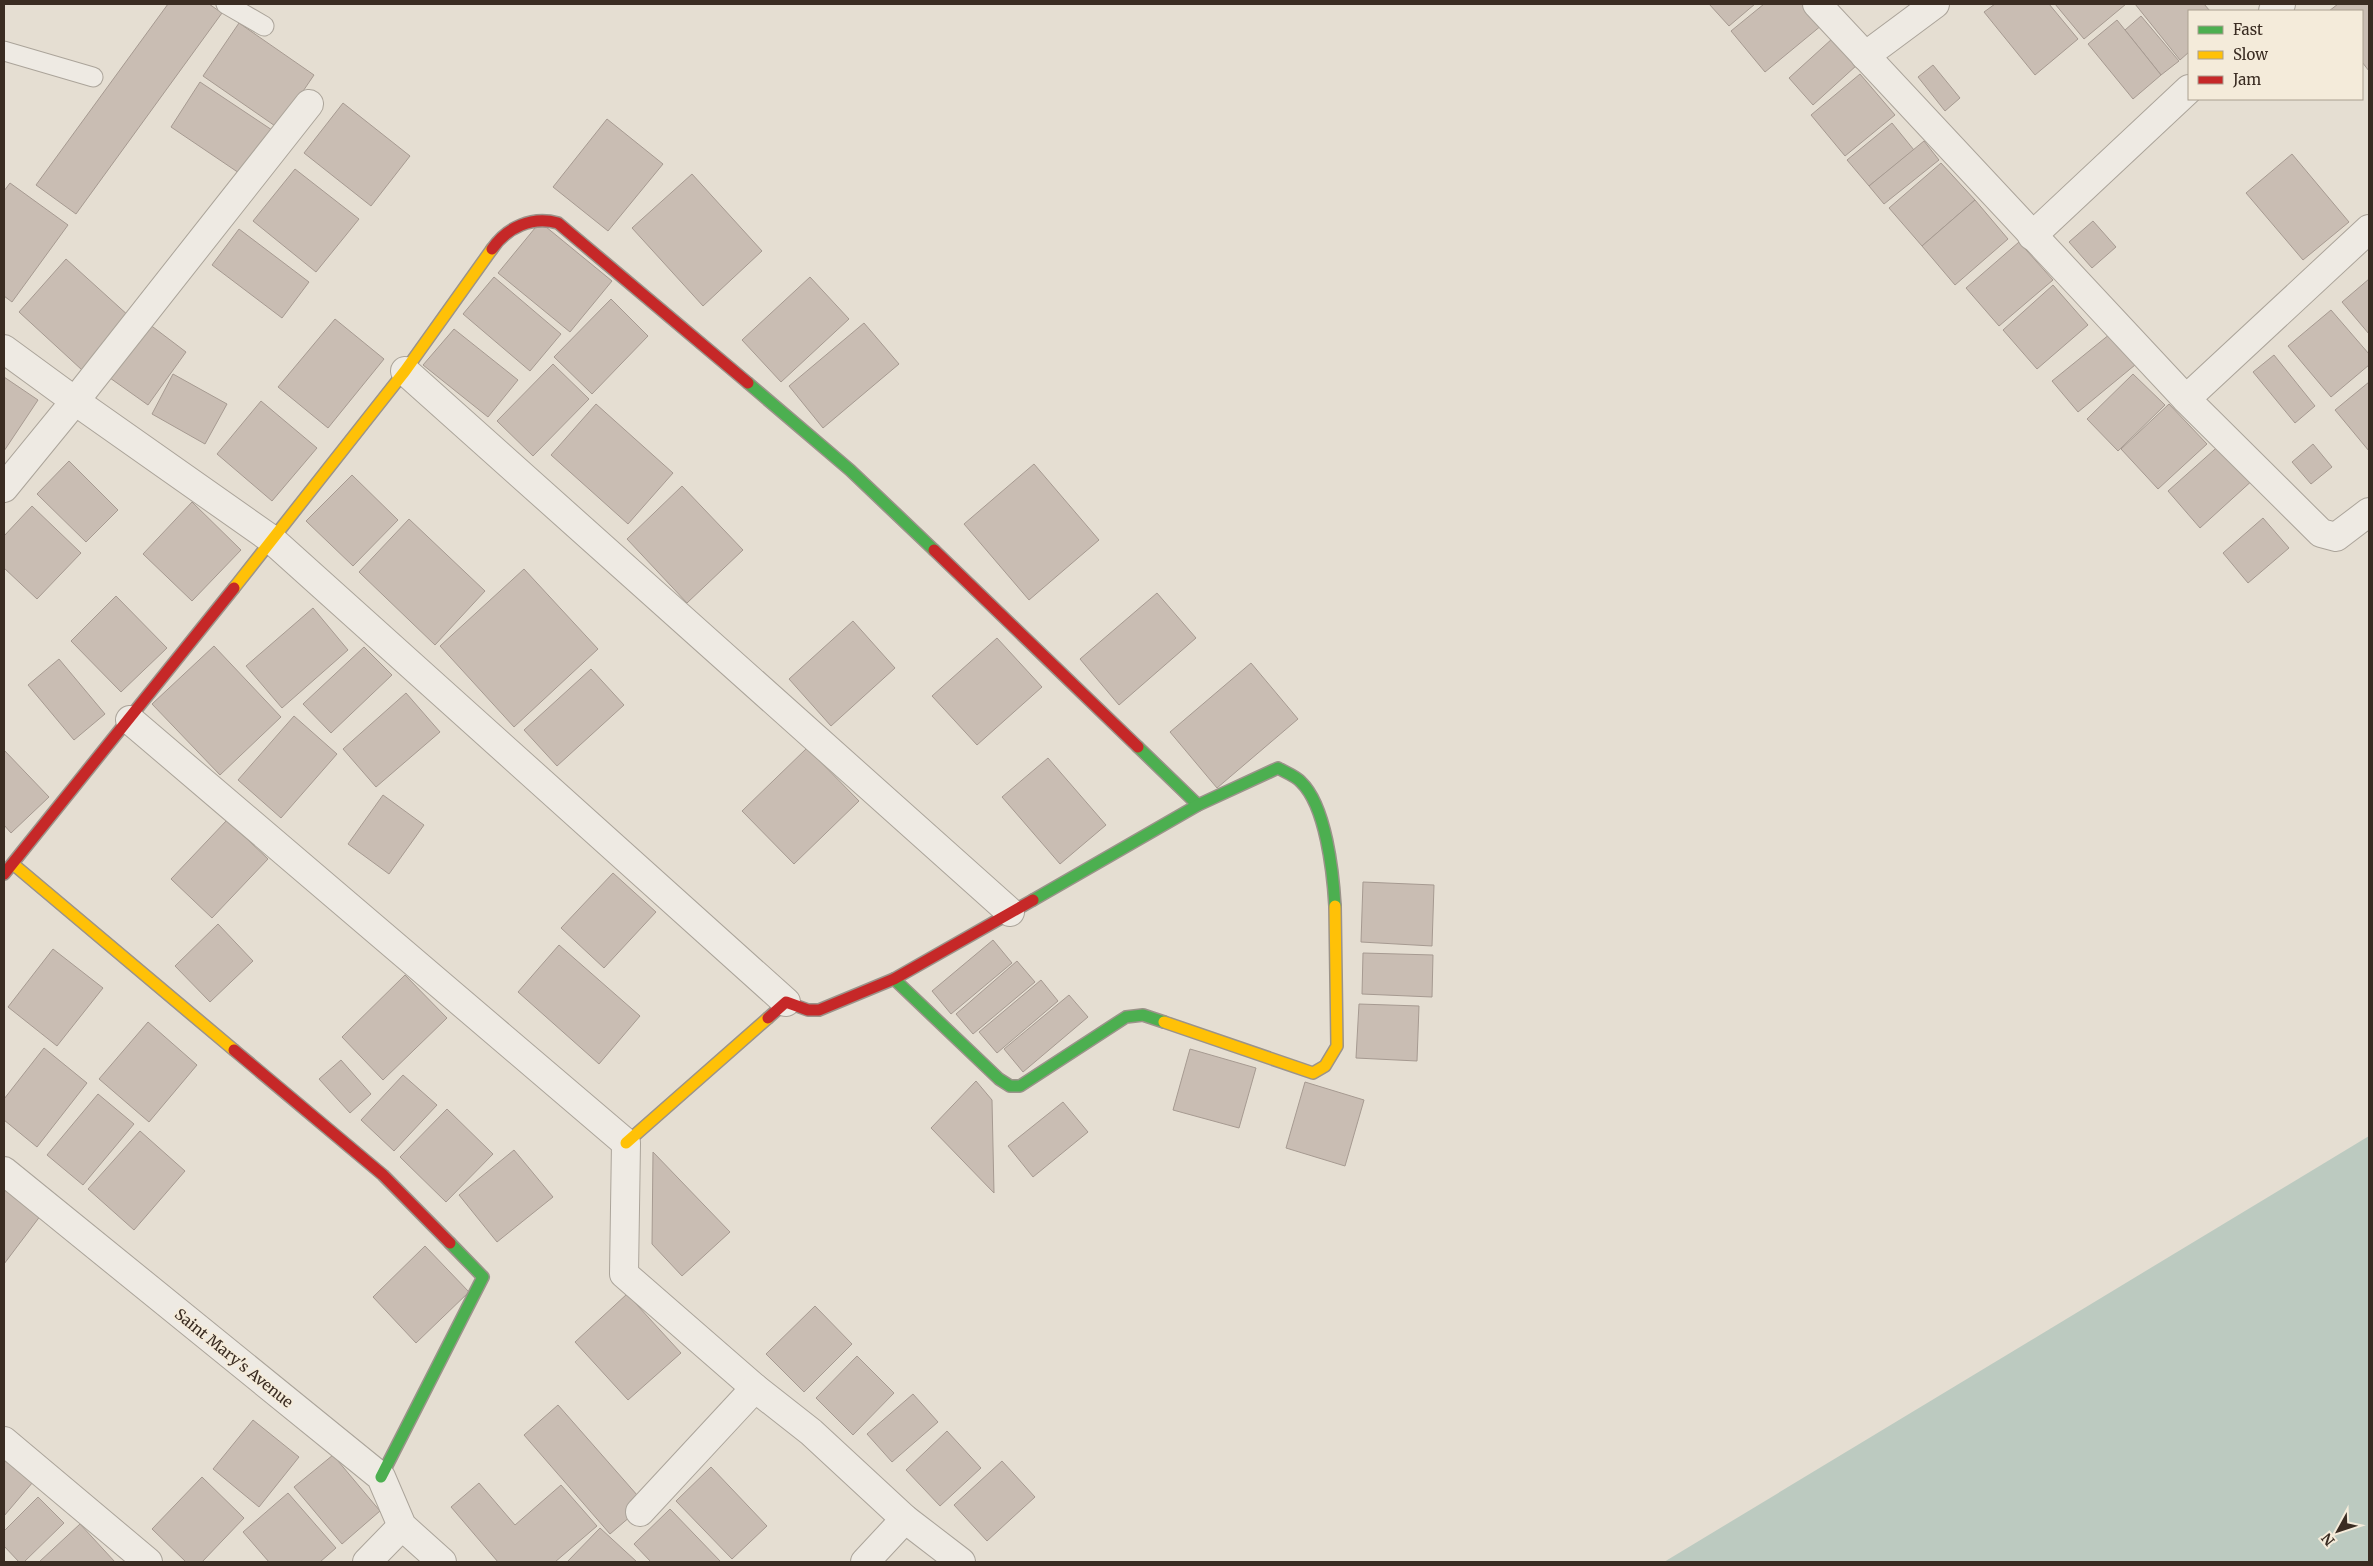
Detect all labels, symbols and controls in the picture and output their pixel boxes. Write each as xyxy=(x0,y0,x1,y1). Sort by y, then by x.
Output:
legend xyxy=(2188,10,2363,100)
text: Fast xyxy=(2233,20,2263,39)
text: Slow xyxy=(2233,45,2268,64)
text: Jam xyxy=(2232,70,2261,89)
street label: Saint Mary's Avenue xyxy=(171,1304,297,1412)
north arrow xyxy=(2313,1506,2363,1556)
text: N xyxy=(2318,1529,2338,1549)

